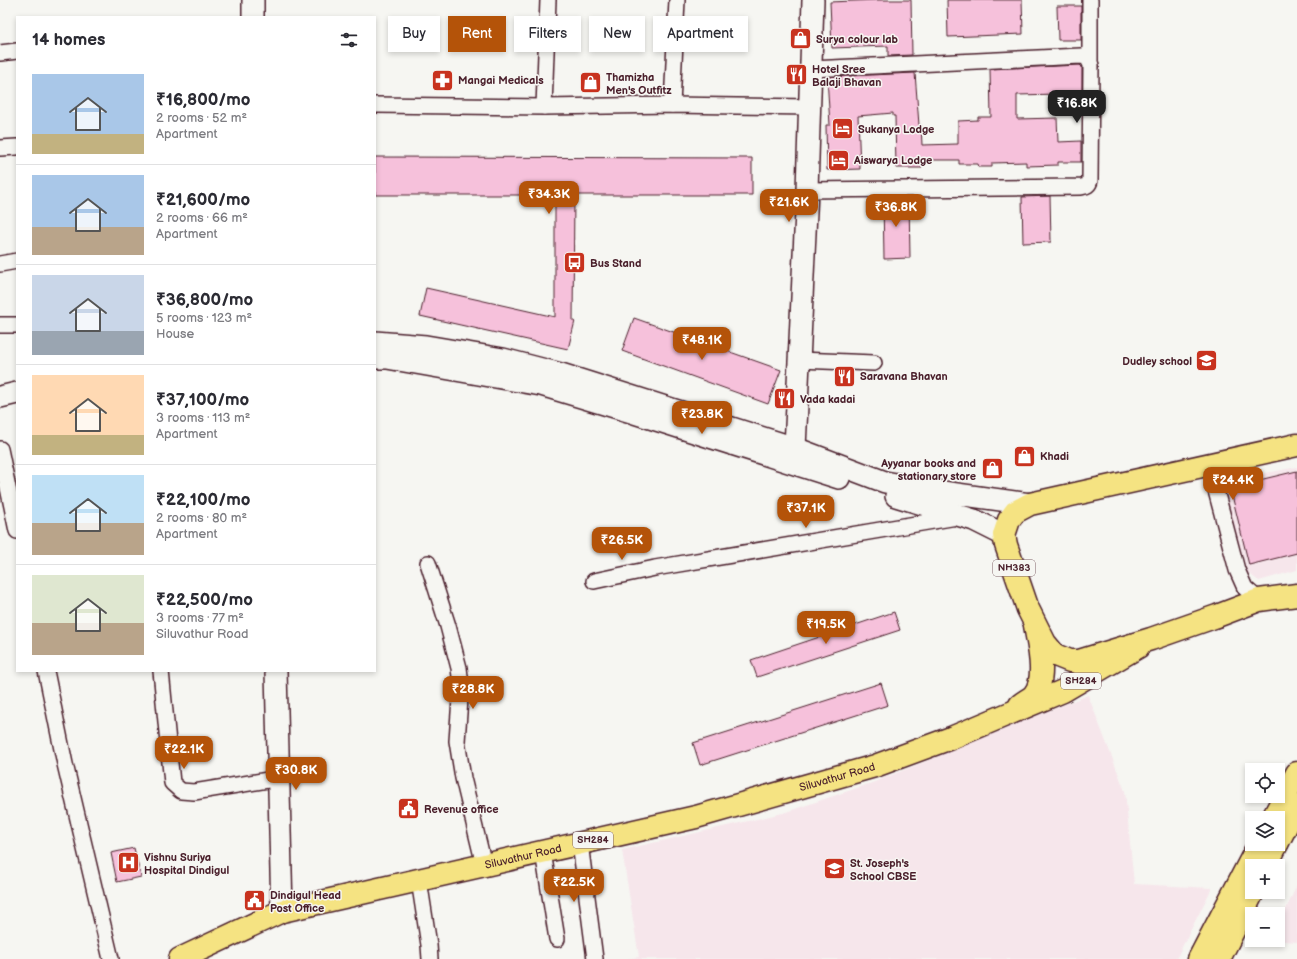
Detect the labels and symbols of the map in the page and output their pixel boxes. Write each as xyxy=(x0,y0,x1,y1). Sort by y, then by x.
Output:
shop icon: Surya colour lab xyxy=(787,26,813,52)
place label: Surya colour lab xyxy=(816,33,899,46)
restaurant icon: Hotel Sree Balaji Bhavan xyxy=(783,62,809,88)
place label: Hotel Sree Balaji Bhavan xyxy=(812,63,881,89)
pharmacy icon: Mangai Medicals xyxy=(429,67,455,93)
shop icon: Thamizha Men's Outfitz xyxy=(578,70,604,96)
place label: Thamizha Men's Outfitz xyxy=(606,71,672,97)
place label: Mangai Medicals xyxy=(458,74,544,87)
pin: ₹16.8K xyxy=(1044,90,1110,124)
hotel icon: Sukanya Lodge xyxy=(829,116,855,142)
place label: Sukanya Lodge xyxy=(858,123,934,136)
hotel icon: Aiswarya Lodge xyxy=(825,147,851,173)
place label: Aiswarya Lodge xyxy=(853,154,932,167)
pin: ₹34.3K xyxy=(516,181,582,215)
pin: ₹21.6K xyxy=(756,189,822,223)
pin: ₹36.8K xyxy=(863,194,929,228)
bus stop icon: Bus Stand xyxy=(562,250,588,276)
place label: Bus Stand xyxy=(590,257,641,270)
pin: ₹48.1K xyxy=(669,327,735,361)
school or university icon: Dudley school xyxy=(1194,348,1220,374)
place label: Dudley school xyxy=(1122,355,1192,368)
restaurant icon: Saravana Bhavan xyxy=(831,363,857,389)
place label: Saravana Bhavan xyxy=(860,370,948,383)
restaurant icon: Vada kadai xyxy=(771,386,797,412)
place label: Vada kadai xyxy=(800,393,856,406)
pin: ₹23.8K xyxy=(669,401,735,435)
shop icon: Khadi xyxy=(1011,443,1037,469)
place label: Khadi xyxy=(1040,450,1069,463)
shop icon: Ayyanar books and stationary store xyxy=(979,456,1005,482)
place label: Ayyanar books and stationary store xyxy=(880,457,976,483)
pin: ₹24.4K xyxy=(1200,467,1266,501)
pin: ₹37.1K xyxy=(773,495,839,529)
pin: ₹26.5K xyxy=(589,527,655,561)
road number: NH383 xyxy=(993,560,1035,576)
pin: ₹19.5K xyxy=(793,611,859,645)
road number: SH284 xyxy=(1061,673,1101,689)
pin: ₹28.8K xyxy=(440,676,506,710)
pin: ₹22.1K xyxy=(151,736,217,770)
pin: ₹30.8K xyxy=(263,757,329,791)
street label: Siluvathur Road xyxy=(798,760,877,794)
public building icon: Revenue office xyxy=(395,796,421,822)
place label: Revenue office xyxy=(424,803,499,816)
road number: SH284 xyxy=(573,832,613,848)
street label: Siluvathur Road xyxy=(483,841,563,871)
hospital icon: Vishnu Suriya Hospital Dindigul xyxy=(115,850,141,876)
place label: Vishnu Suriya Hospital Dindigul xyxy=(144,851,229,877)
school or university icon: St. Joseph's School CBSE xyxy=(822,856,848,882)
place label: St. Joseph's School CBSE xyxy=(850,857,916,883)
pin: ₹22.5K xyxy=(541,869,607,903)
public building icon: Dindigul Head Post Office xyxy=(242,888,268,914)
place label: Dindigul Head Post Office xyxy=(270,889,341,915)

